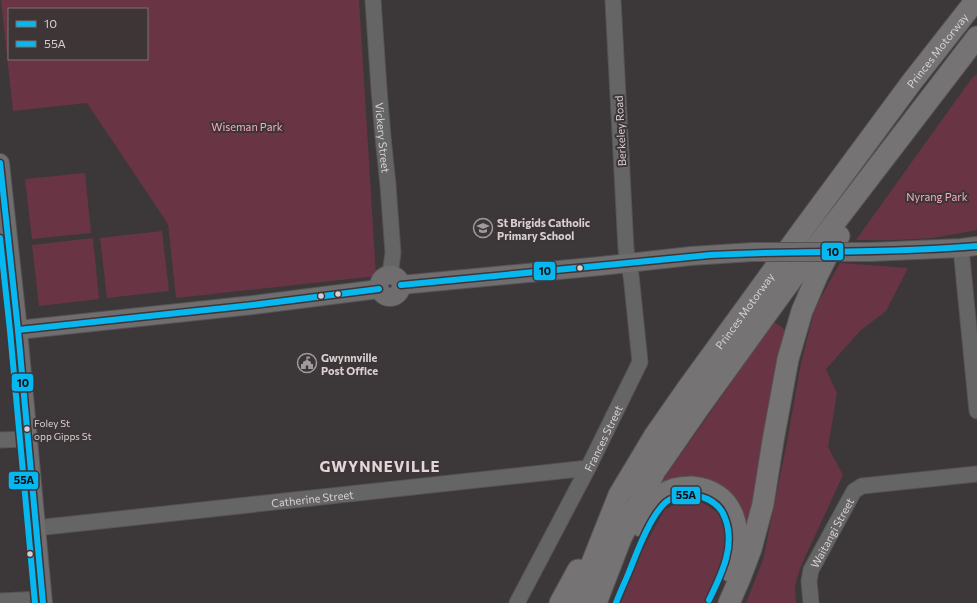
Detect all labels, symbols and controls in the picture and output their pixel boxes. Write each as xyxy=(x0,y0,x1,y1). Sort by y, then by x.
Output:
legend xyxy=(8,8,148,60)
street label: Princes Motorway xyxy=(904,10,970,90)
text: 10 xyxy=(44,16,57,30)
text: 55A xyxy=(44,36,66,50)
street label: Berkeley Road xyxy=(612,95,628,167)
street label: Vickery Street xyxy=(374,102,393,174)
park label: Wiseman Park xyxy=(211,120,283,133)
park label: Nyrang Park xyxy=(906,190,968,203)
place label: St Brigids Catholic Primary School xyxy=(497,216,590,242)
school or university icon: St Brigids Catholic Primary School xyxy=(472,217,494,239)
line badge: 10 xyxy=(821,242,844,261)
text: 10 xyxy=(827,245,839,258)
line badge: 10 xyxy=(533,261,556,281)
unlabelled marker xyxy=(575,263,585,273)
text: 10 xyxy=(539,264,551,277)
street label: Princes Motorway xyxy=(712,269,776,351)
unlabelled marker xyxy=(333,289,343,299)
unlabelled marker xyxy=(316,291,326,301)
place label: Gwynnville Post Office xyxy=(321,351,378,377)
public building icon: Gwynnville Post Office xyxy=(296,352,318,374)
line badge: 10 xyxy=(11,373,34,392)
text: 10 xyxy=(17,376,29,389)
street label: Frances Street xyxy=(581,402,625,473)
place label: Foley St opp Gipps St xyxy=(34,417,92,442)
marker: Foley St opp Gipps St xyxy=(22,424,32,434)
district label: GWYNNEVILLE xyxy=(320,457,440,475)
line badge: 55A xyxy=(8,471,39,490)
text: 55A xyxy=(14,473,34,486)
line badge: 55A xyxy=(671,486,701,505)
street label: Catherine Street xyxy=(271,487,355,509)
text: 55A xyxy=(676,488,696,501)
street label: Waitangi Street xyxy=(807,495,856,570)
unlabelled marker xyxy=(25,549,35,559)

